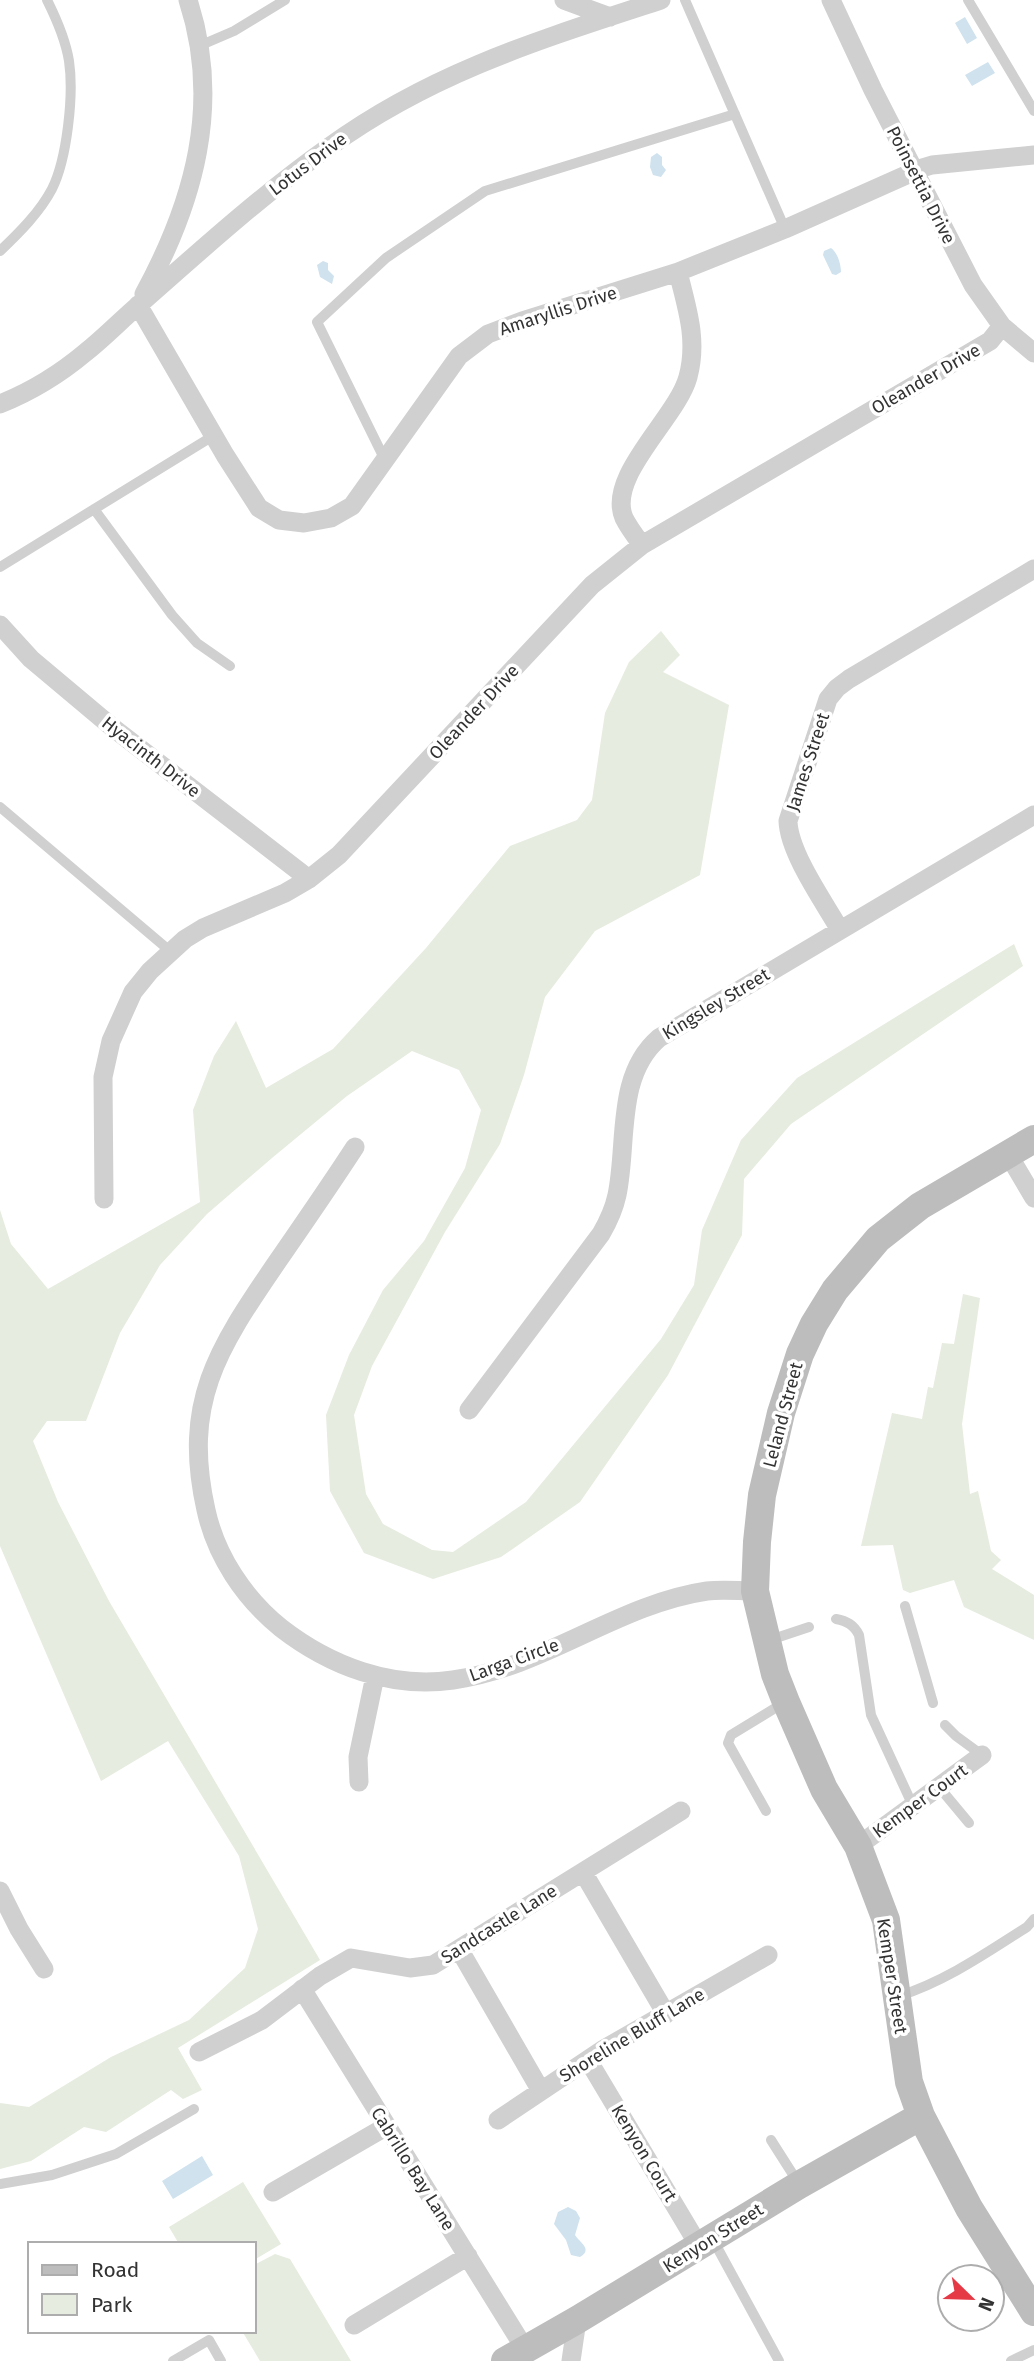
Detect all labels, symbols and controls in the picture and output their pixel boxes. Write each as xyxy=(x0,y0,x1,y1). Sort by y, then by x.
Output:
street label: Poinsettia Drive xyxy=(882,122,960,248)
street label: Lotus Drive xyxy=(265,128,351,200)
street label: Amaryllis Drive xyxy=(496,282,620,340)
street label: Oleander Drive xyxy=(868,339,984,419)
street label: Oleander Drive xyxy=(424,660,524,764)
street label: James Street xyxy=(782,709,834,814)
street label: Hyacinth Drive xyxy=(97,712,205,802)
street label: Kingsley Street xyxy=(658,963,774,1045)
street label: Leland Street xyxy=(758,1359,808,1470)
street label: Larga Circle xyxy=(466,1634,562,1686)
street label: Kemper Court xyxy=(868,1759,972,1843)
street label: Sandcastle Lane xyxy=(437,1880,561,1968)
street label: Kemper Street xyxy=(872,1917,912,2036)
street label: Shoreline Bluff Lane xyxy=(556,1983,708,2087)
street label: Kenyon Court xyxy=(606,2100,682,2206)
street label: Cabrillo Bay Lane xyxy=(366,2103,460,2235)
street label: Kenyon Street xyxy=(659,2198,768,2278)
legend xyxy=(28,2242,256,2333)
text: Road xyxy=(91,2257,139,2283)
north arrow xyxy=(936,2263,1006,2333)
text: Park xyxy=(91,2292,133,2318)
text: N xyxy=(973,2294,999,2315)

